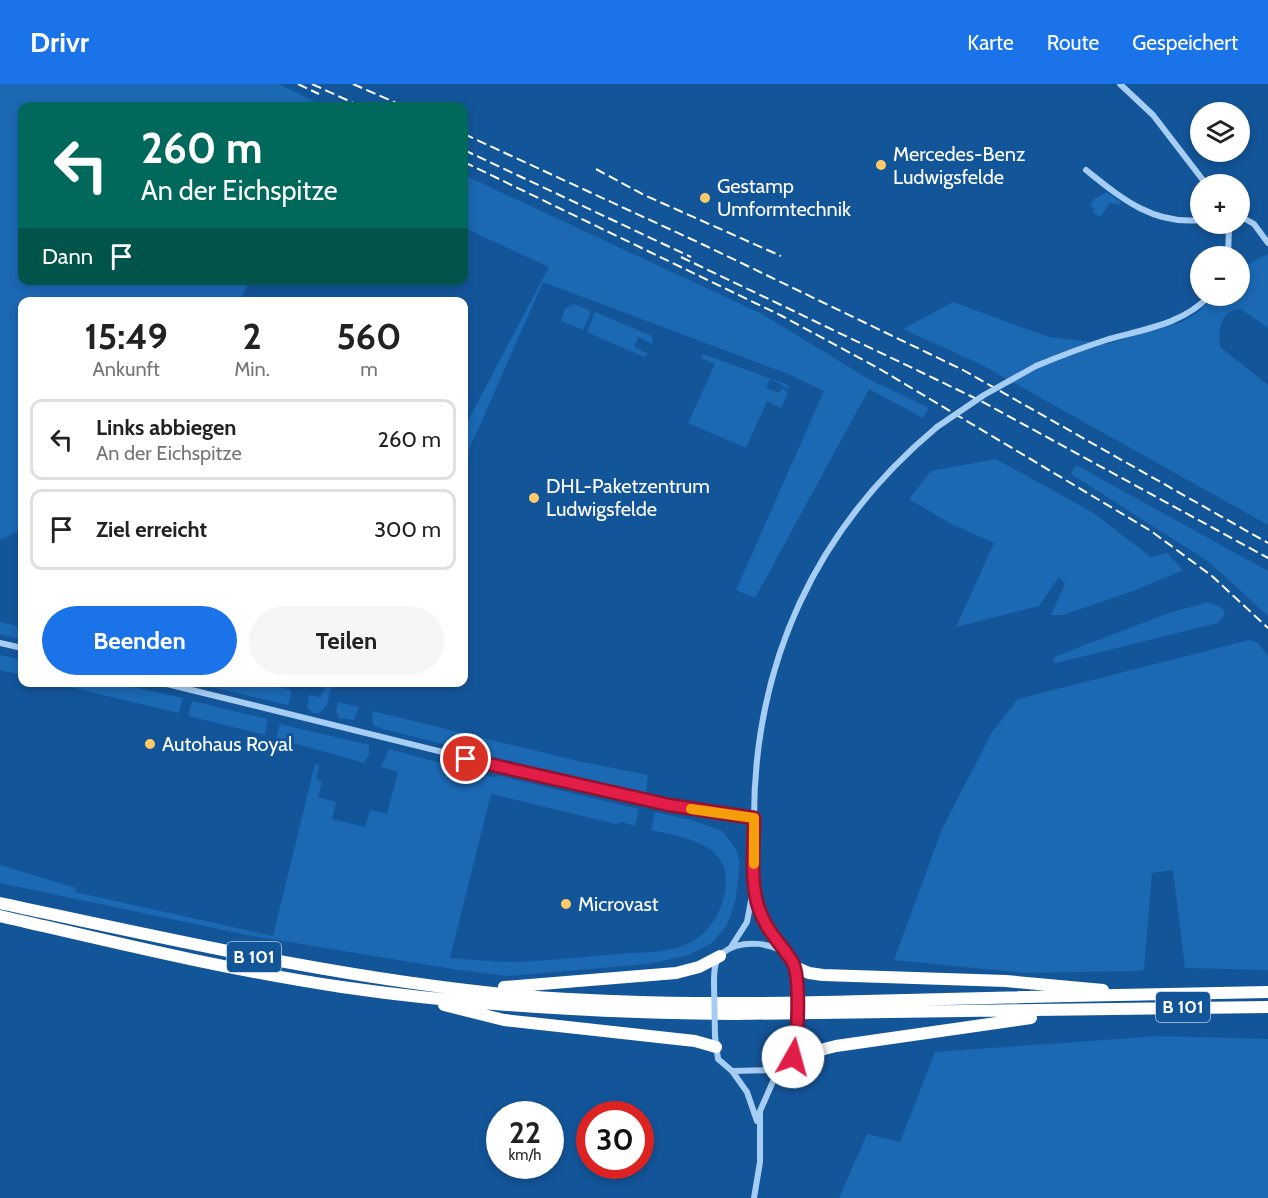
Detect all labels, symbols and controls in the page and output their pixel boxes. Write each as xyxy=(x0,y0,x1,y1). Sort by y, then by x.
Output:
text: Drivr xyxy=(30,25,89,59)
text: Karte xyxy=(967,30,1014,55)
text: Route xyxy=(1047,30,1099,55)
text: Gespeichert xyxy=(1132,30,1238,55)
map controls xyxy=(1190,102,1250,306)
button: layers xyxy=(1190,102,1250,162)
text: 260 m xyxy=(141,122,262,174)
icon: left xyxy=(42,126,120,204)
place label: Mercedes-Benz Ludwigsfelde xyxy=(893,142,1025,189)
marker: Mercedes-Benz Ludwigsfelde xyxy=(874,158,888,172)
text: An der Eichspitze xyxy=(141,174,338,207)
place label: Gestamp Umformtechnik xyxy=(717,174,851,221)
button: + xyxy=(1190,174,1250,234)
marker: Gestamp Umformtechnik xyxy=(698,191,712,205)
icon: arrive xyxy=(105,240,138,273)
text: Dann xyxy=(42,243,93,270)
button: − xyxy=(1190,246,1250,306)
text: 15:49 xyxy=(85,314,168,358)
text: 2 xyxy=(243,314,262,358)
text: 560 xyxy=(336,314,401,358)
text: Ankunft xyxy=(92,357,160,381)
text: Min. xyxy=(234,357,270,381)
text: m xyxy=(360,357,378,381)
text: Links abbiegen xyxy=(96,414,236,441)
icon: left xyxy=(45,423,78,456)
text: 260 m xyxy=(377,426,441,453)
text: An der Eichspitze xyxy=(96,441,242,465)
place label: DHL-Paketzentrum Ludwigsfelde xyxy=(546,474,710,521)
marker: DHL-Paketzentrum Ludwigsfelde xyxy=(527,491,541,505)
icon: arrive xyxy=(45,513,78,546)
text: Ziel erreicht xyxy=(96,516,207,543)
text: 300 m xyxy=(374,516,441,543)
button: Beenden xyxy=(42,606,237,675)
button: Teilen xyxy=(249,606,444,675)
place label: Autohaus Royal xyxy=(162,732,293,756)
pin xyxy=(440,733,491,784)
marker: Autohaus Royal xyxy=(143,737,157,751)
icon: arrive xyxy=(449,742,482,775)
place label: Microvast xyxy=(578,892,659,916)
marker: Microvast xyxy=(559,897,573,911)
road number: B 101 xyxy=(227,942,281,972)
road number: B 101 xyxy=(1156,992,1210,1022)
position arrow xyxy=(761,1025,825,1089)
speed limit sign: 30 xyxy=(576,1101,654,1179)
text: 22 xyxy=(509,1114,541,1151)
text: km/h xyxy=(509,1146,541,1164)

